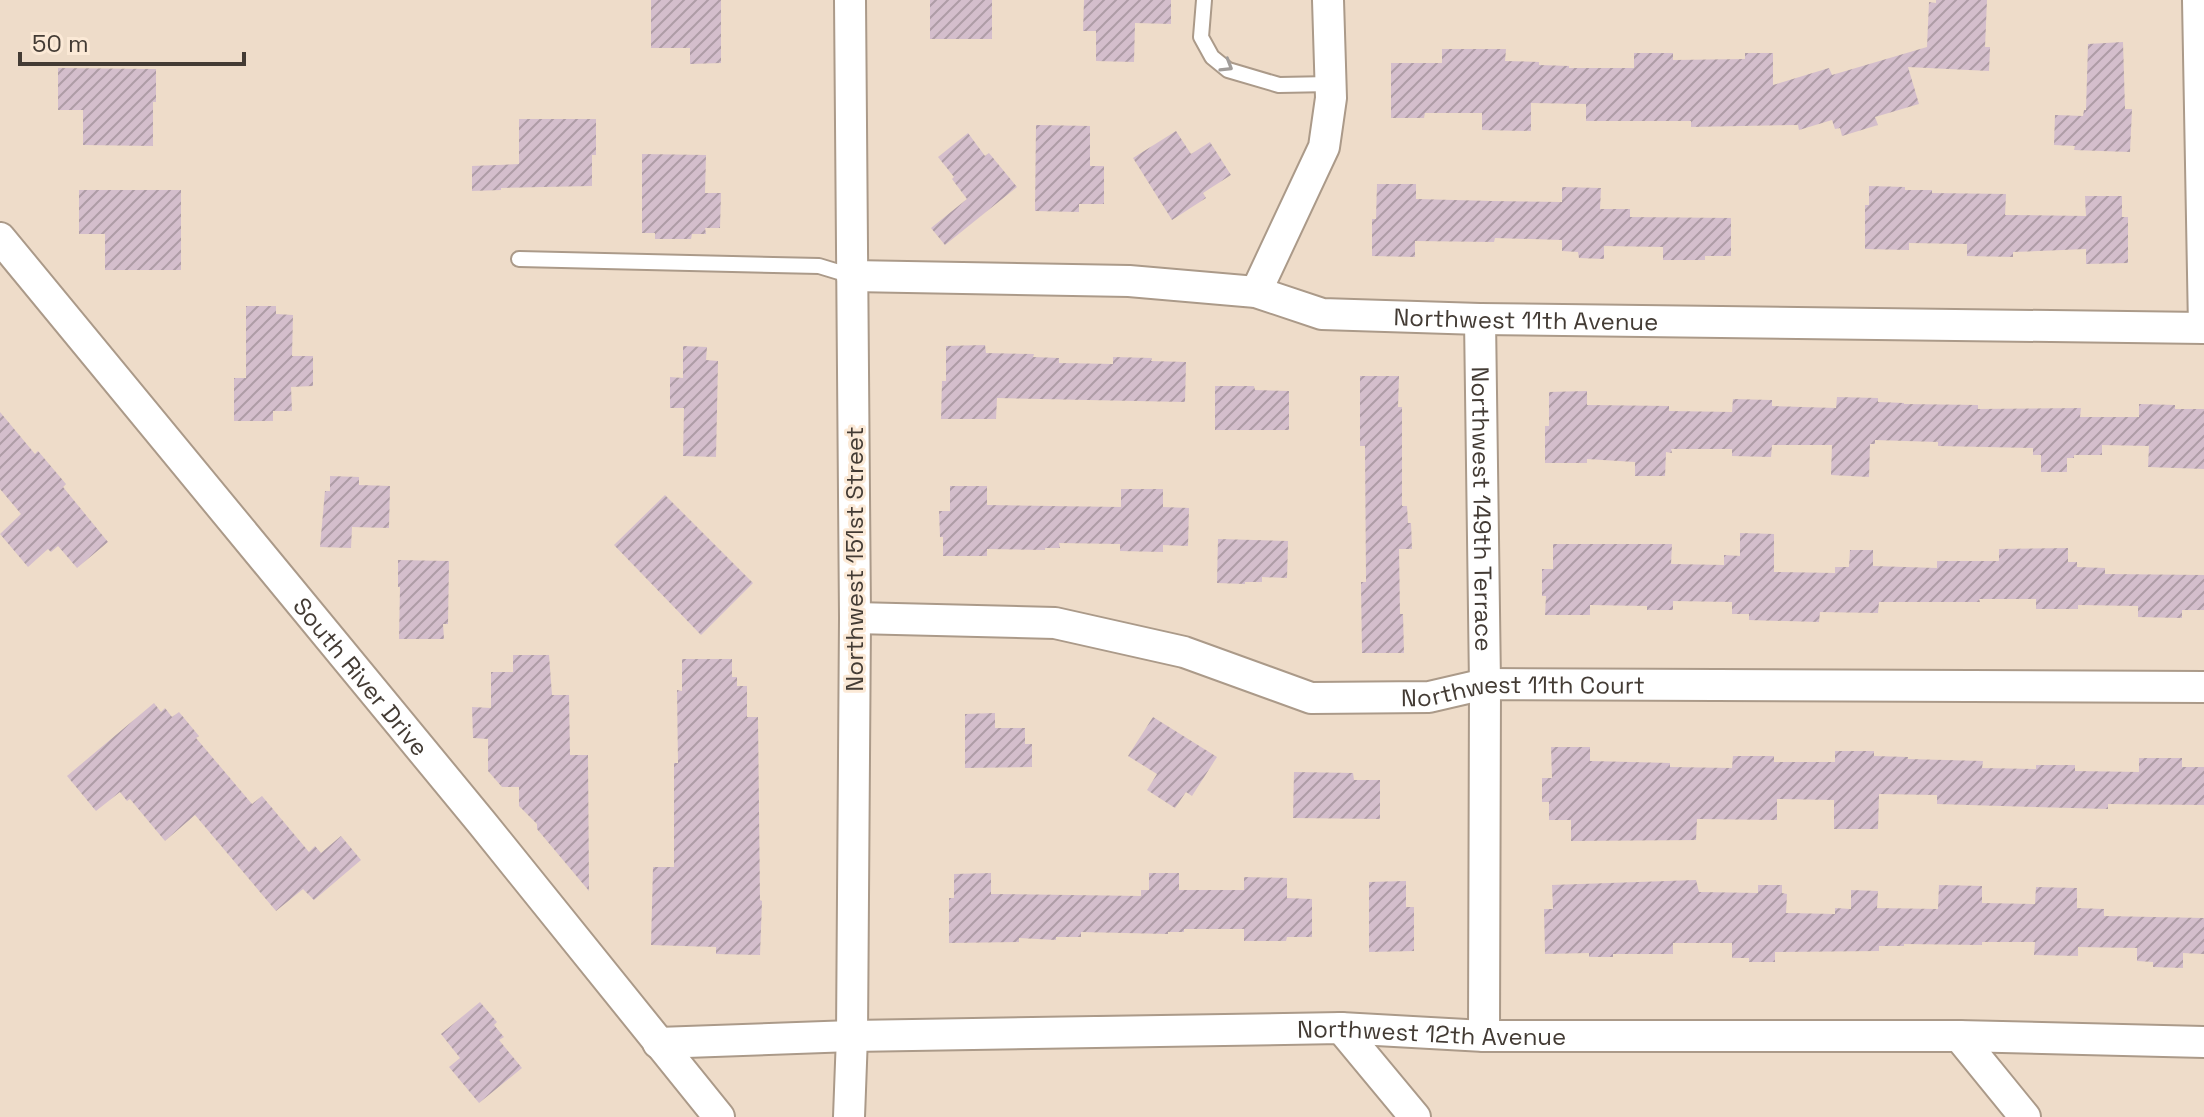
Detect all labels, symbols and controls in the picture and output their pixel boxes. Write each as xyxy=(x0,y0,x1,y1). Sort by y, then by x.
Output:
scale bar xyxy=(20,16,244,66)
text: 50 m xyxy=(32,28,89,59)
one-way arrow xyxy=(1218,56,1233,72)
street label: Northwest 11th Avenue xyxy=(1393,301,1658,337)
street label: Northwest 149th Terrace xyxy=(1465,366,1500,652)
street label: Northwest 151st Street xyxy=(839,426,870,692)
street label: South River Drive xyxy=(287,591,436,762)
street label: Northwest 11th Court xyxy=(1401,668,1645,713)
street label: Northwest 12th Avenue xyxy=(1297,1012,1566,1052)

